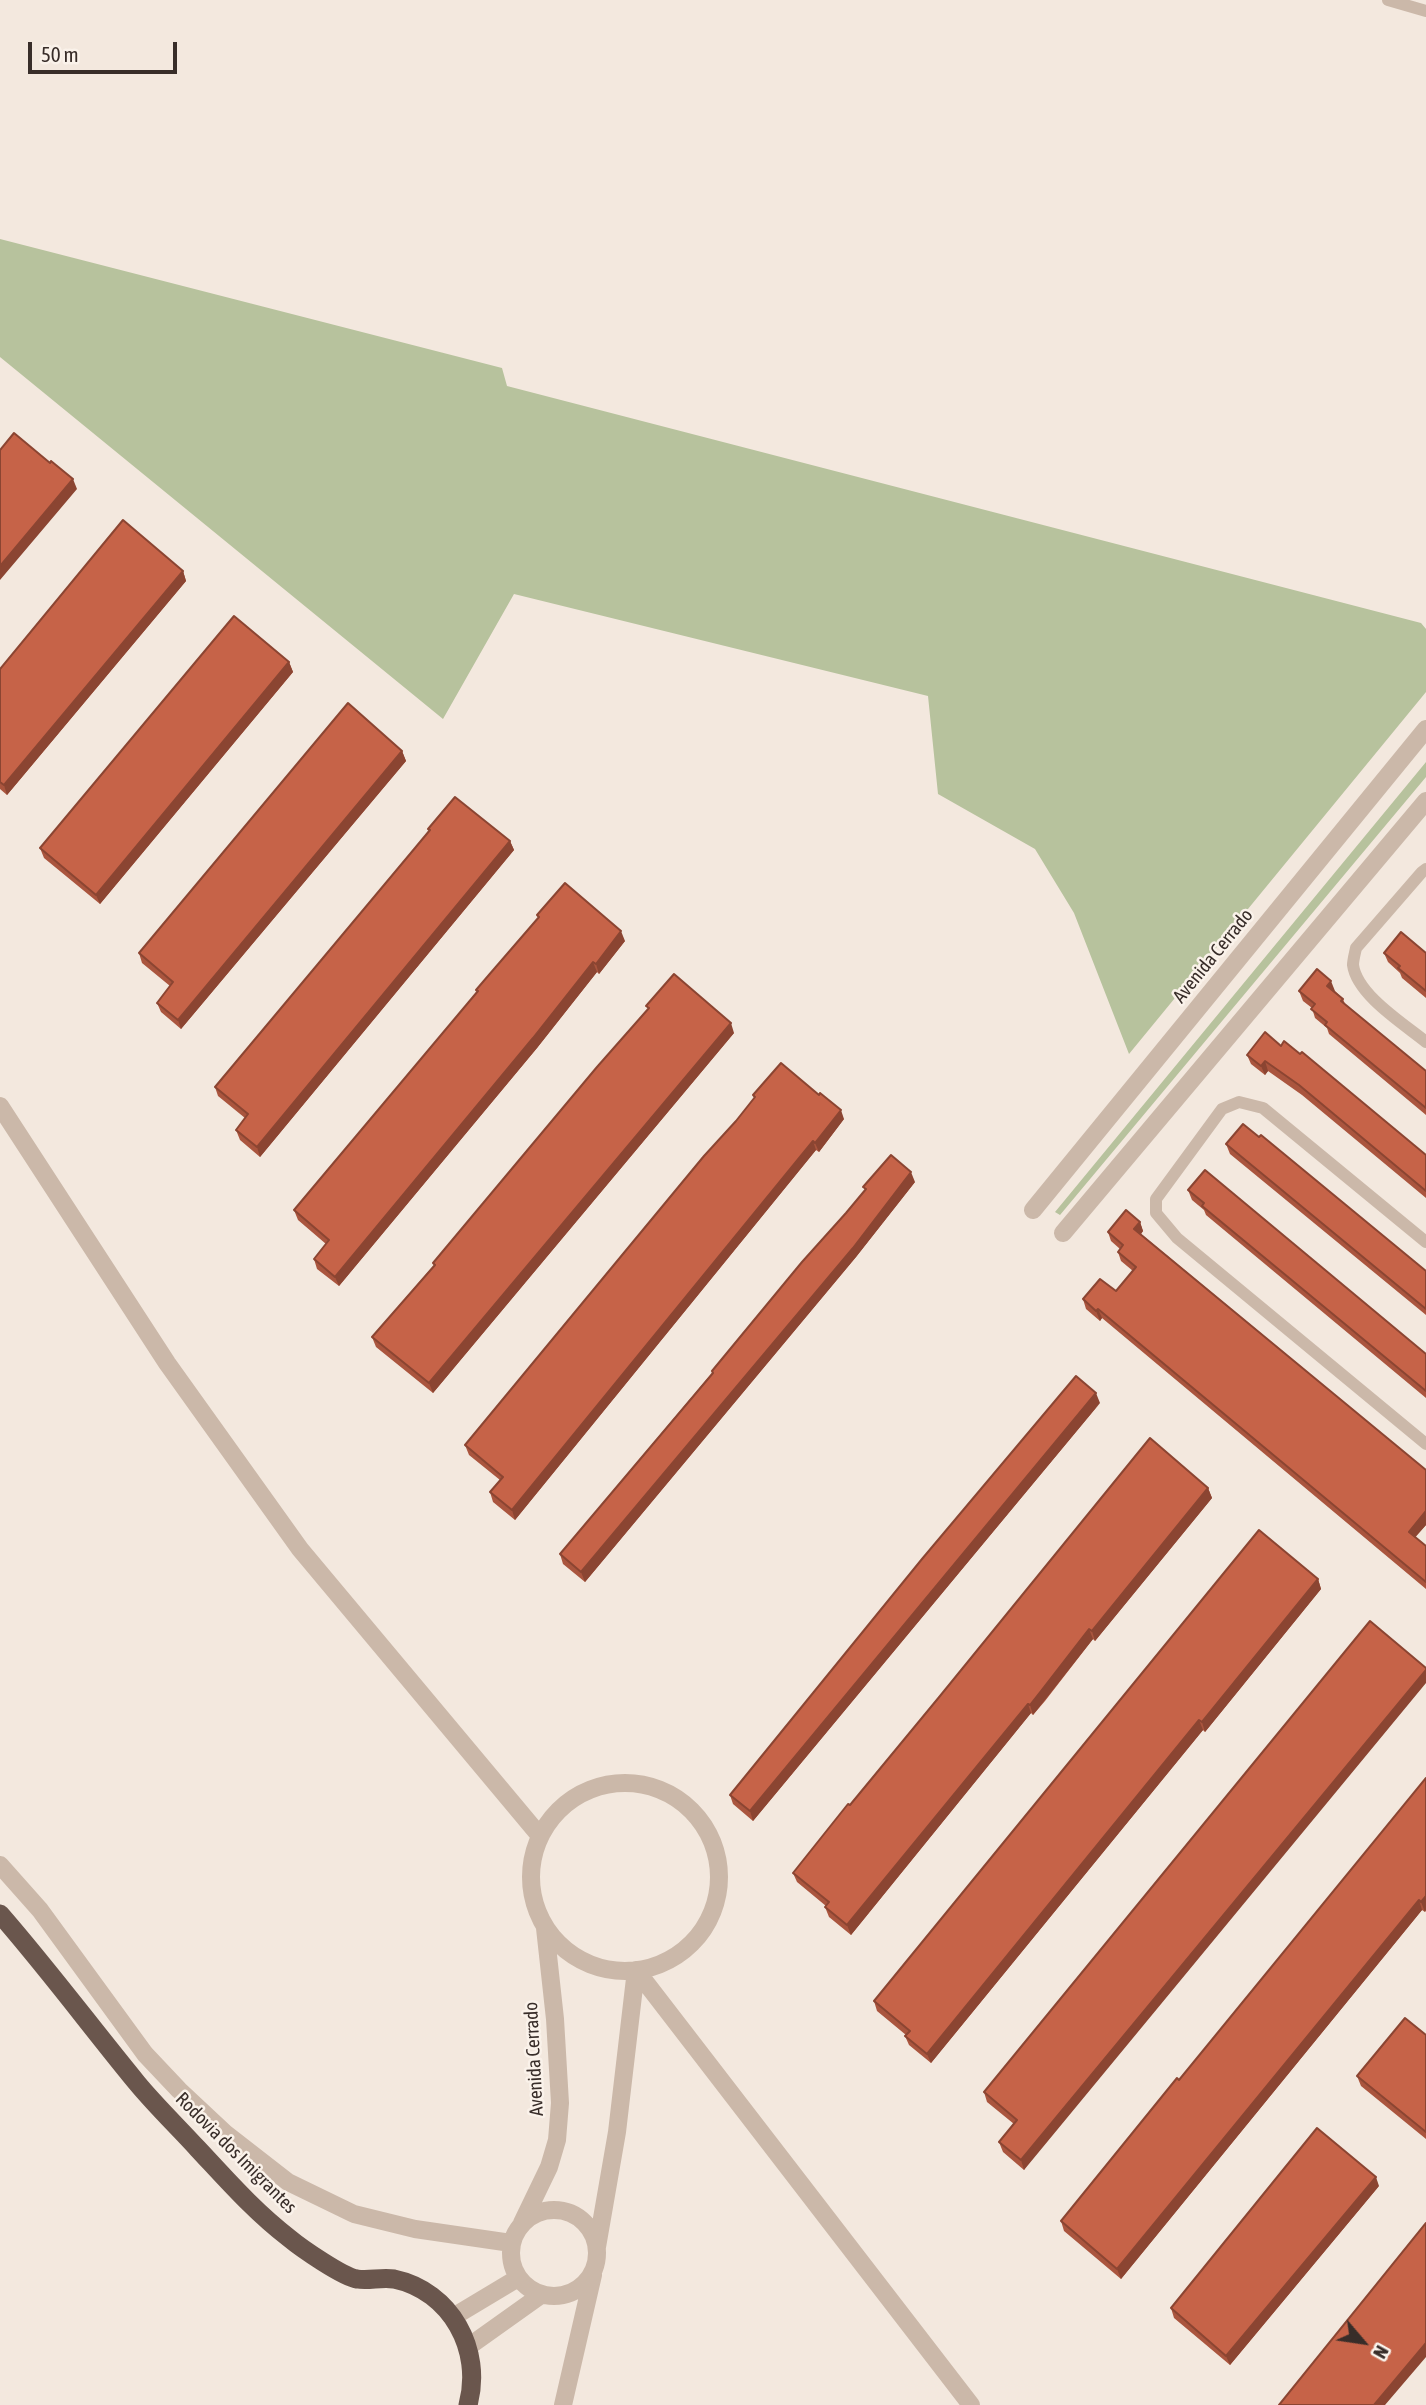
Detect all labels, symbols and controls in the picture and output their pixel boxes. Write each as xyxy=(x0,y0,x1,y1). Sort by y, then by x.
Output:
scale bar xyxy=(32,28,180,72)
text: 50 m xyxy=(41,42,79,66)
street label: Avenida Cerrado xyxy=(1168,904,1258,1008)
street label: Avenida Cerrado xyxy=(520,2001,548,2117)
street label: Rodovia dos Imigrantes xyxy=(171,2088,301,2218)
north arrow xyxy=(1328,2307,1398,2377)
text: N xyxy=(1369,2342,1394,2362)

